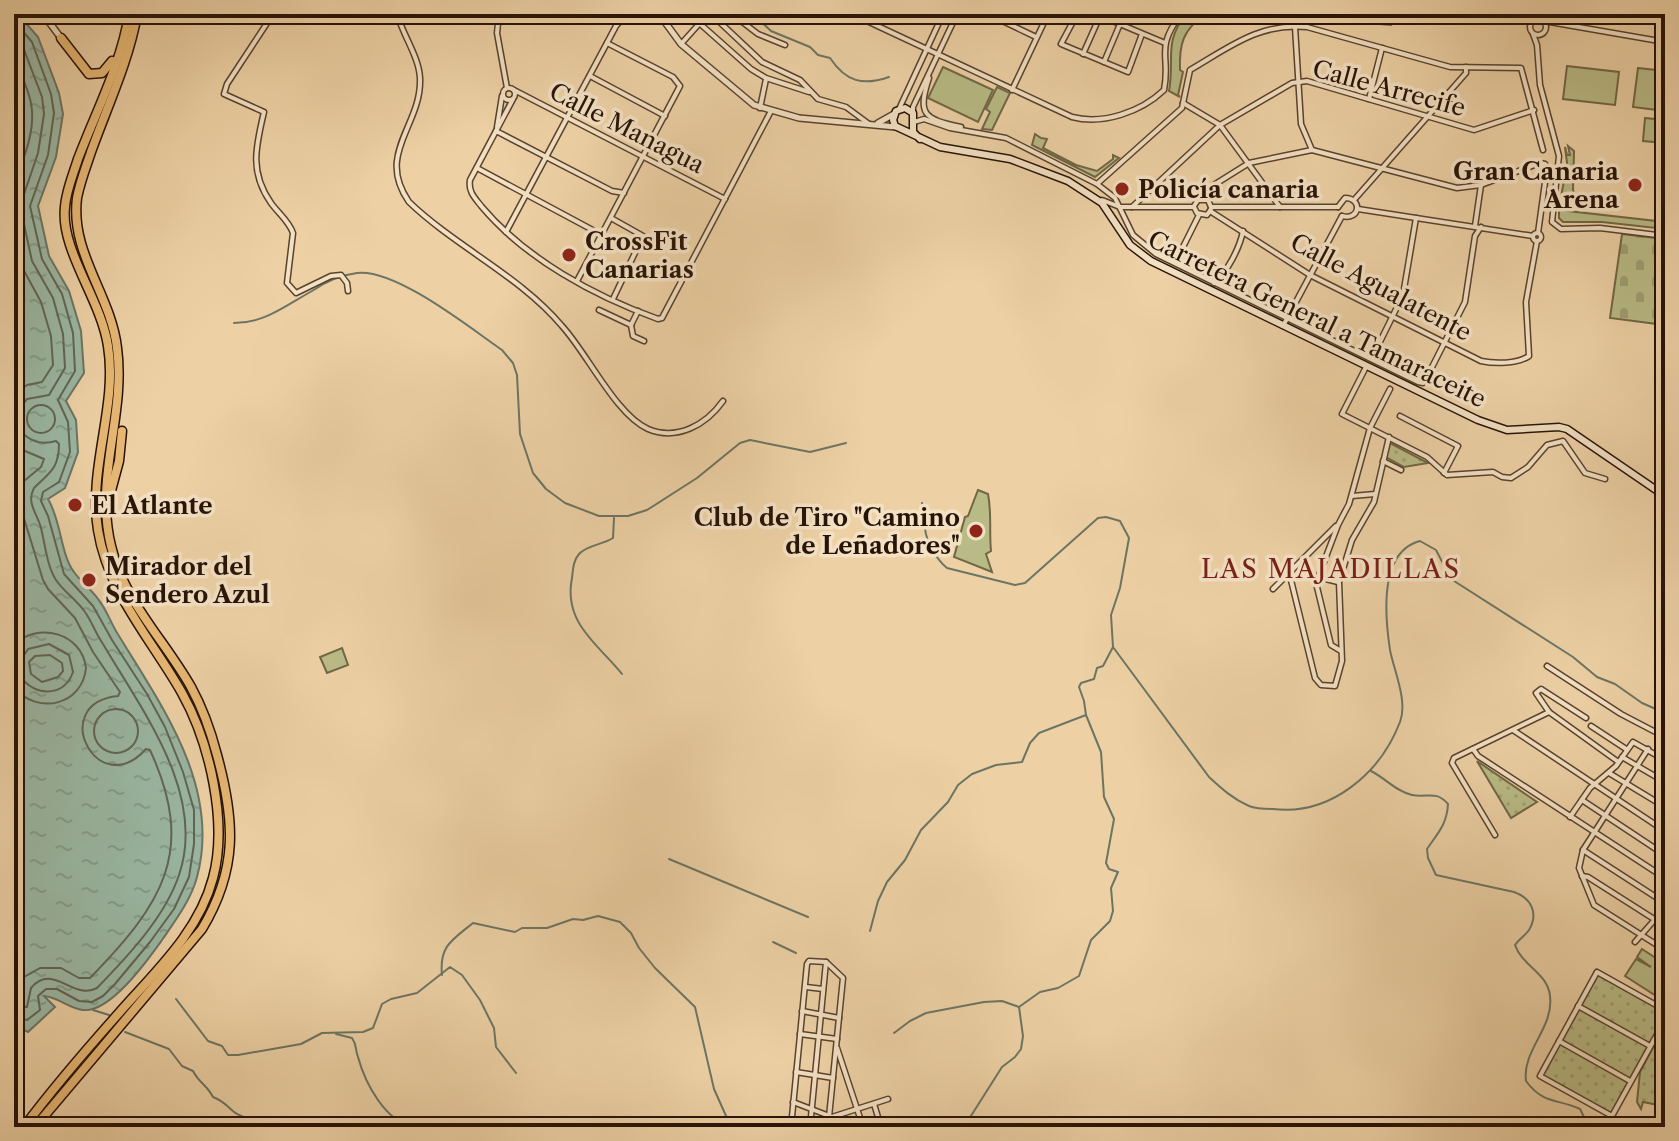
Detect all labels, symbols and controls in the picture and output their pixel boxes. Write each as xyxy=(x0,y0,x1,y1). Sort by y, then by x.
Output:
street label: Calle Arrecife xyxy=(1309,54,1469,122)
street label: Calle Managua xyxy=(545,77,710,180)
place label: Gran Canaria Arena xyxy=(1453,157,1620,214)
place label: Policía canaria xyxy=(1138,175,1320,204)
marker: Gran Canaria Arena xyxy=(1626,176,1644,194)
marker: Policía canaria xyxy=(1113,180,1131,198)
street label: Carretera General a Tamaraceite xyxy=(1143,224,1491,414)
place label: CrossFit Canarias xyxy=(585,227,694,284)
street label: Calle Agualatente xyxy=(1286,227,1476,347)
marker: CrossFit Canarias xyxy=(560,246,578,264)
place label: El Atlante xyxy=(91,491,213,520)
marker: El Atlante xyxy=(66,496,84,514)
place label: Club de Tiro "Camino de Leñadores" xyxy=(694,503,960,560)
marker: Club de Tiro "Camino de Leñadores" xyxy=(967,522,985,540)
place label: Mirador del Sendero Azul xyxy=(105,552,270,609)
district label: LAS MAJADILLAS xyxy=(1201,553,1461,585)
marker: Mirador del Sendero Azul xyxy=(80,571,98,589)

